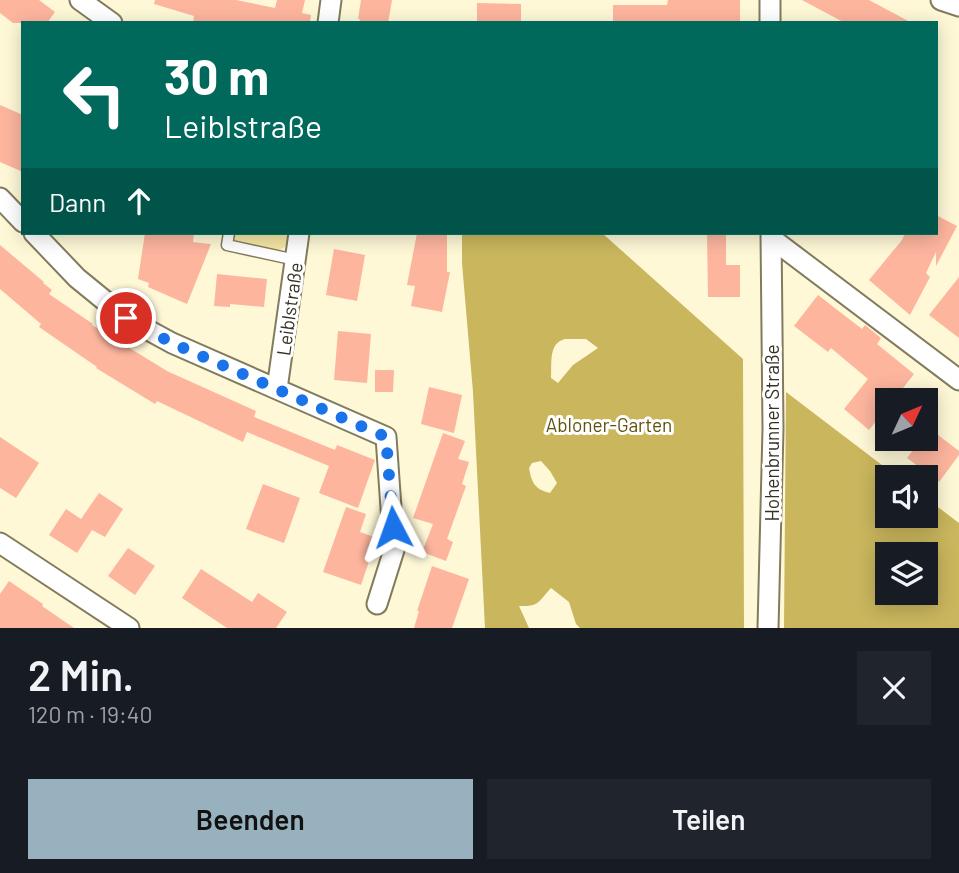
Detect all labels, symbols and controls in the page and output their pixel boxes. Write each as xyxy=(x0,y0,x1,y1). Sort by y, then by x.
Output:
text: 30 m xyxy=(164,46,269,105)
icon: left xyxy=(49,49,140,140)
text: Leiblstraße xyxy=(164,106,322,144)
icon: ahead xyxy=(120,182,158,220)
text: Dann xyxy=(49,186,106,217)
street label: Leiblstraße xyxy=(271,261,307,357)
pin xyxy=(96,288,156,348)
icon: arrive xyxy=(107,299,145,337)
street label: Hohenbrunner Straße xyxy=(760,344,783,522)
north arrow xyxy=(875,388,938,452)
map controls xyxy=(875,388,938,605)
park label: Abloner-Garten xyxy=(546,413,672,436)
button: sound xyxy=(875,465,938,528)
position arrow xyxy=(356,490,430,564)
button: layers xyxy=(875,542,938,605)
text: 2 Min. xyxy=(28,649,134,699)
button: close xyxy=(857,651,931,725)
text: 120 m · 19:40 xyxy=(28,700,153,728)
button: Beenden xyxy=(28,779,473,859)
button: Teilen xyxy=(487,779,931,859)

